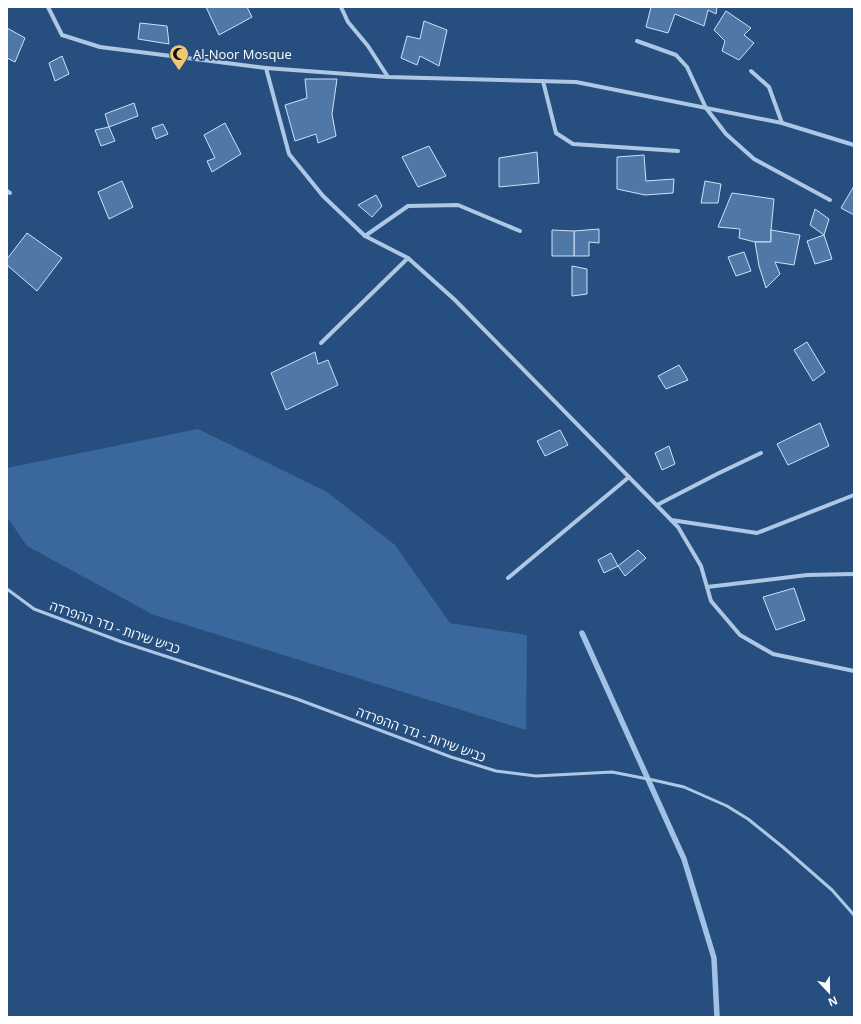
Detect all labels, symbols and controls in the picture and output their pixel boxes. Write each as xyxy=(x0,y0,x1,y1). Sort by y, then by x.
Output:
mosque icon: Al-Noor Mosque xyxy=(168,43,190,71)
place label: Al-Noor Mosque xyxy=(193,45,292,63)
street label: כביש שירות - גדר ההפרדה xyxy=(47,596,183,658)
street label: כביש שירות - גדר ההפרדה xyxy=(354,702,488,766)
north arrow xyxy=(809,972,849,1012)
text: N xyxy=(826,993,840,1010)

